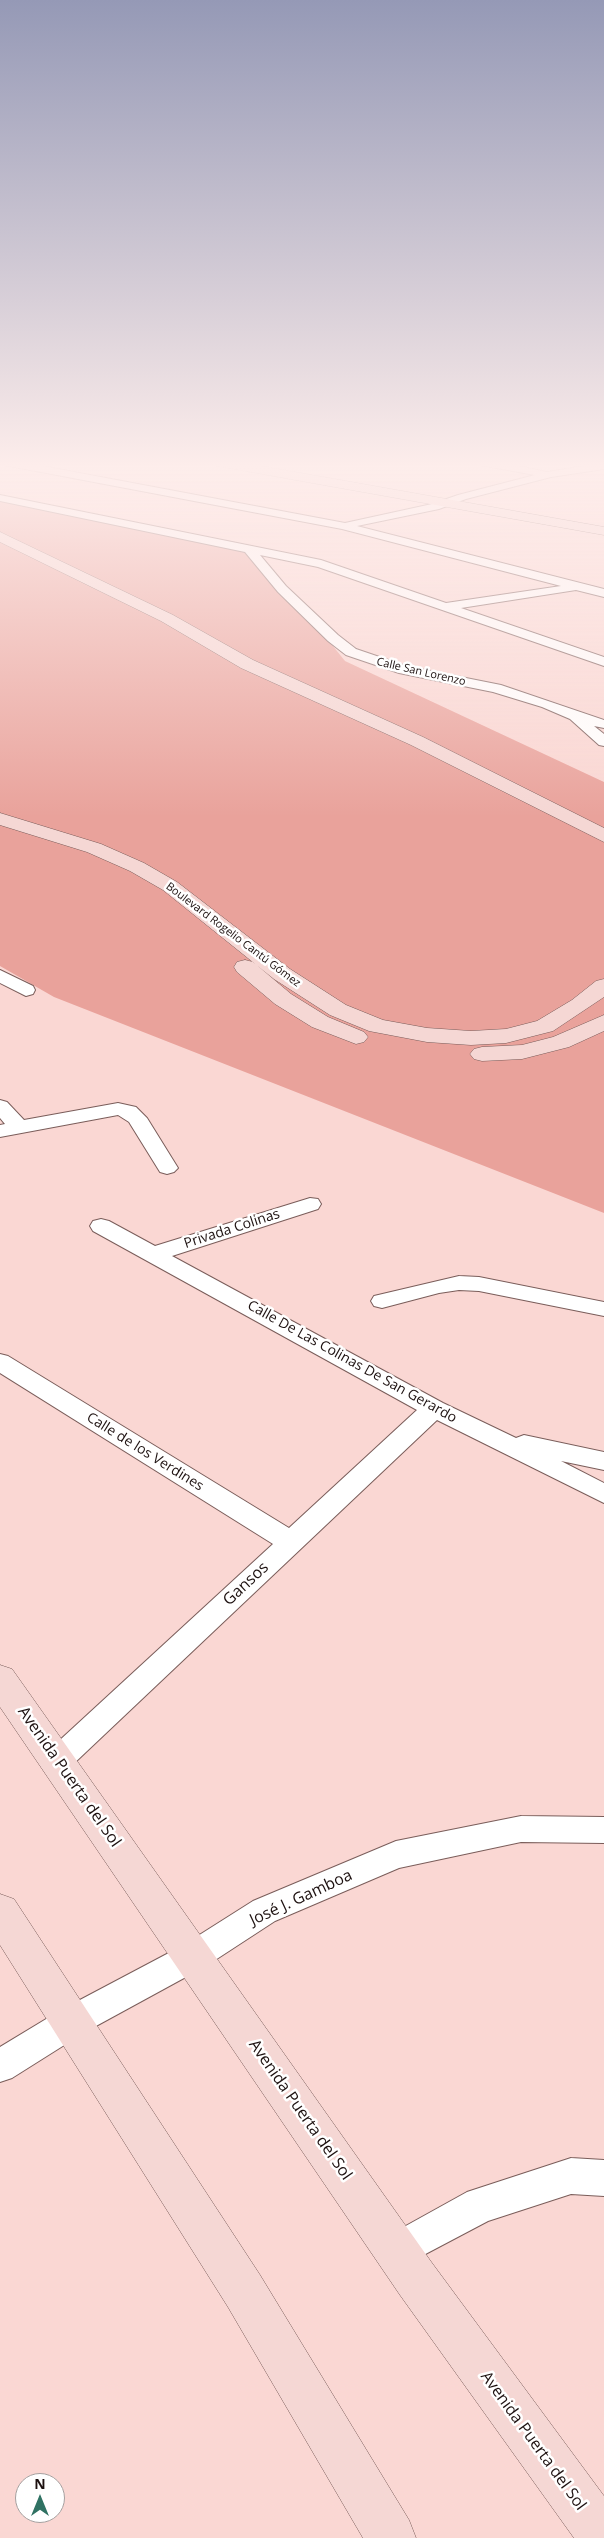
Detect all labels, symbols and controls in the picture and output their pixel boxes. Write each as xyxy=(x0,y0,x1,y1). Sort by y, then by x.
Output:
street label: Calle San Lorenzo xyxy=(375,655,467,689)
street label: Boulevard Rogelio Cantú Gómez xyxy=(163,880,303,990)
street label: Privada Colinas xyxy=(182,1206,282,1252)
street label: Calle De Las Colinas De San Gerardo xyxy=(244,1297,460,1427)
street label: Calle de los Verdines xyxy=(83,1409,207,1495)
street label: Gansos xyxy=(219,1558,273,1610)
street label: Avenida Puerta del Sol xyxy=(13,1703,125,1851)
street label: José J. Gamboa xyxy=(247,1866,355,1930)
street label: Avenida Puerta del Sol xyxy=(244,2036,356,2184)
street label: Avenida Puerta del Sol xyxy=(476,2368,590,2514)
north arrow xyxy=(15,2473,65,2523)
text: N xyxy=(34,2474,46,2493)

